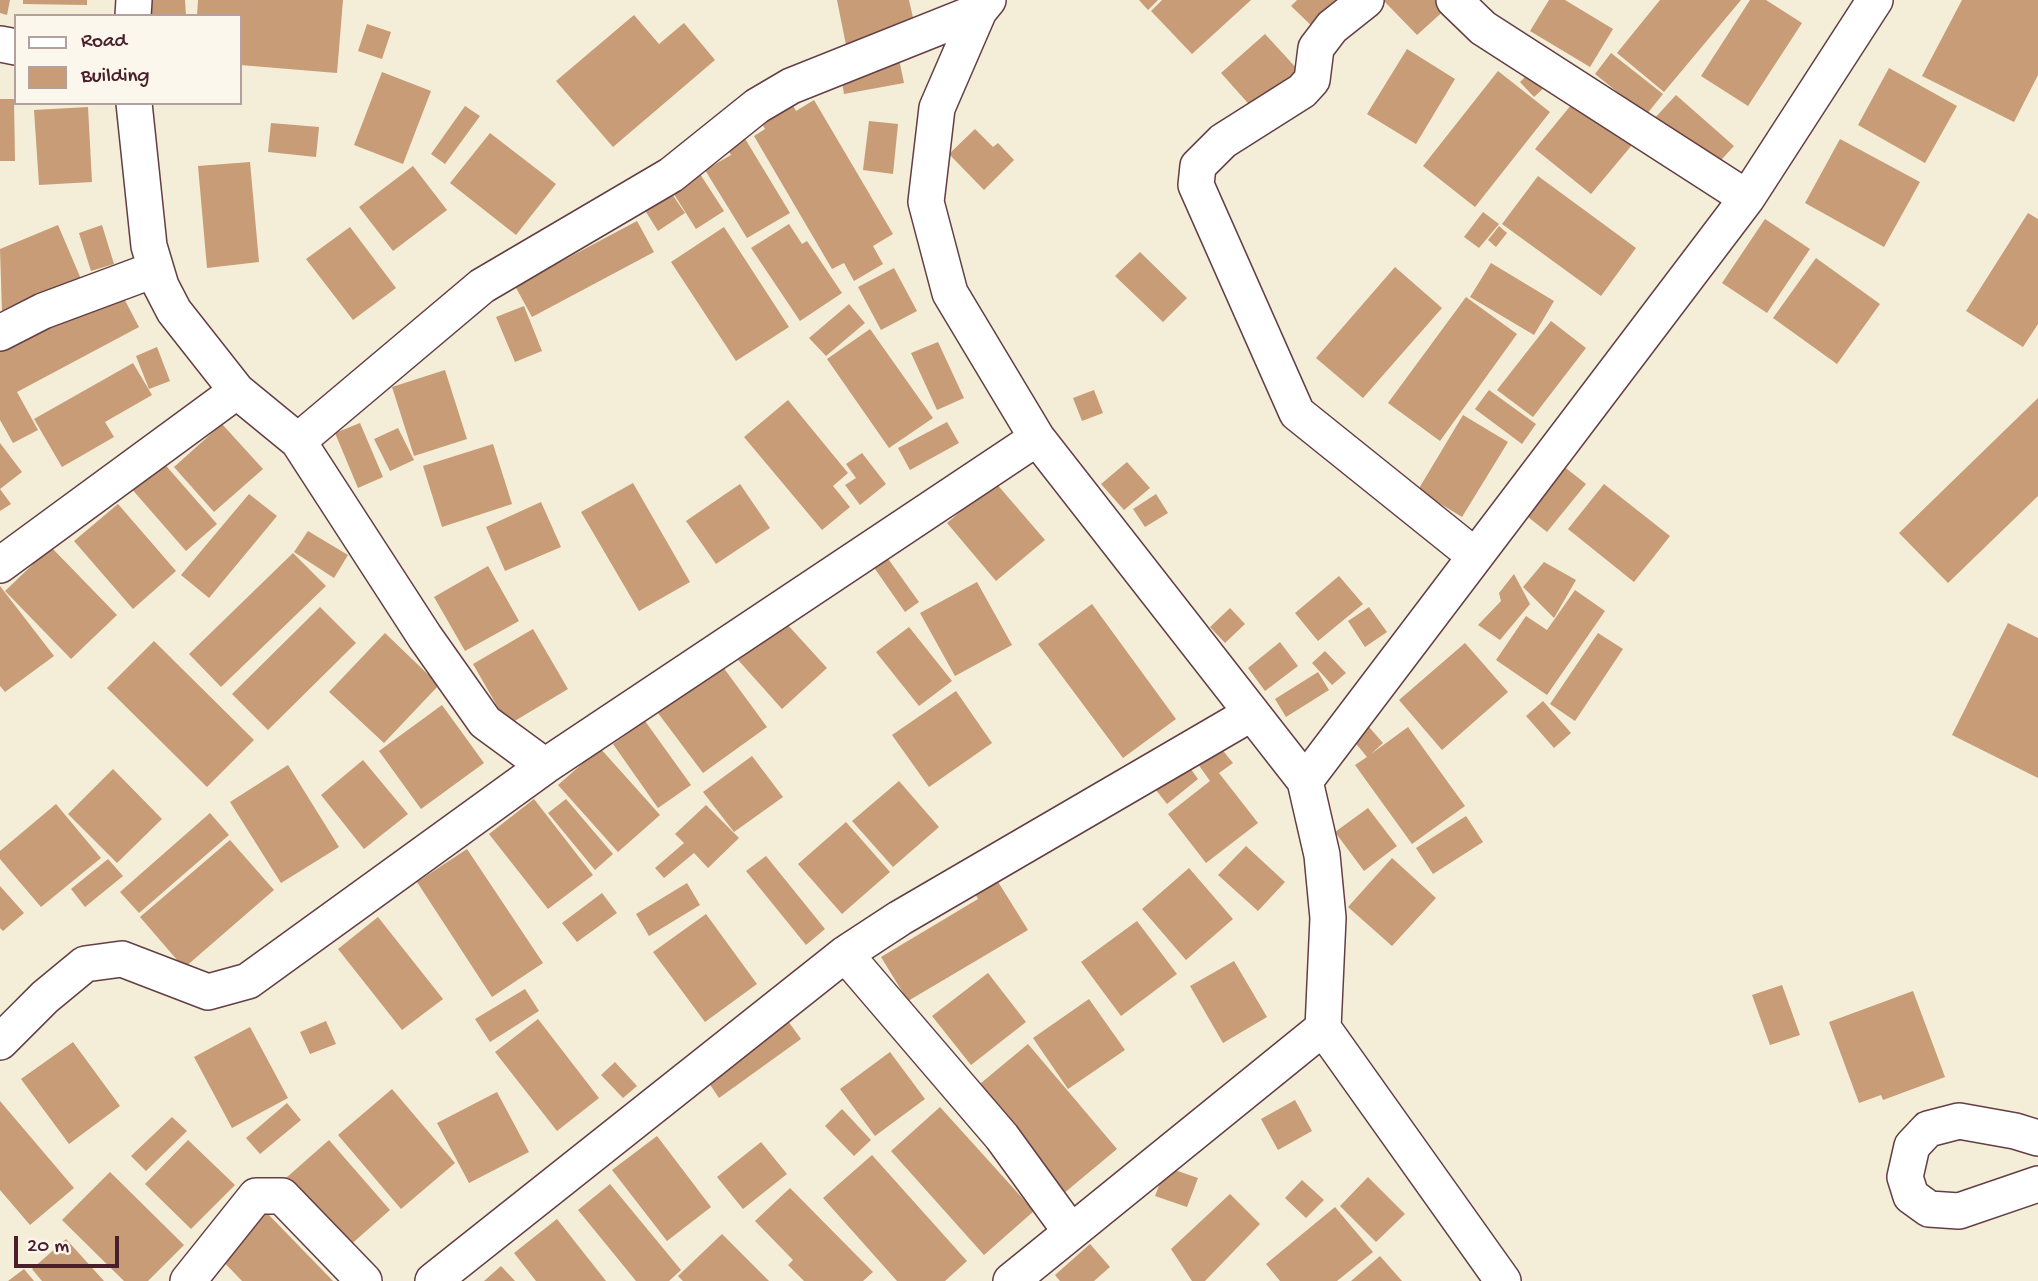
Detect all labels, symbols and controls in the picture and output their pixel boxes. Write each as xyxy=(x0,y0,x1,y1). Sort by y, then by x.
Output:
legend xyxy=(14,14,242,105)
text: Road xyxy=(81,30,127,55)
text: Building xyxy=(81,65,150,90)
scale bar xyxy=(18,1222,122,1266)
text: 20 m xyxy=(27,1235,69,1260)

